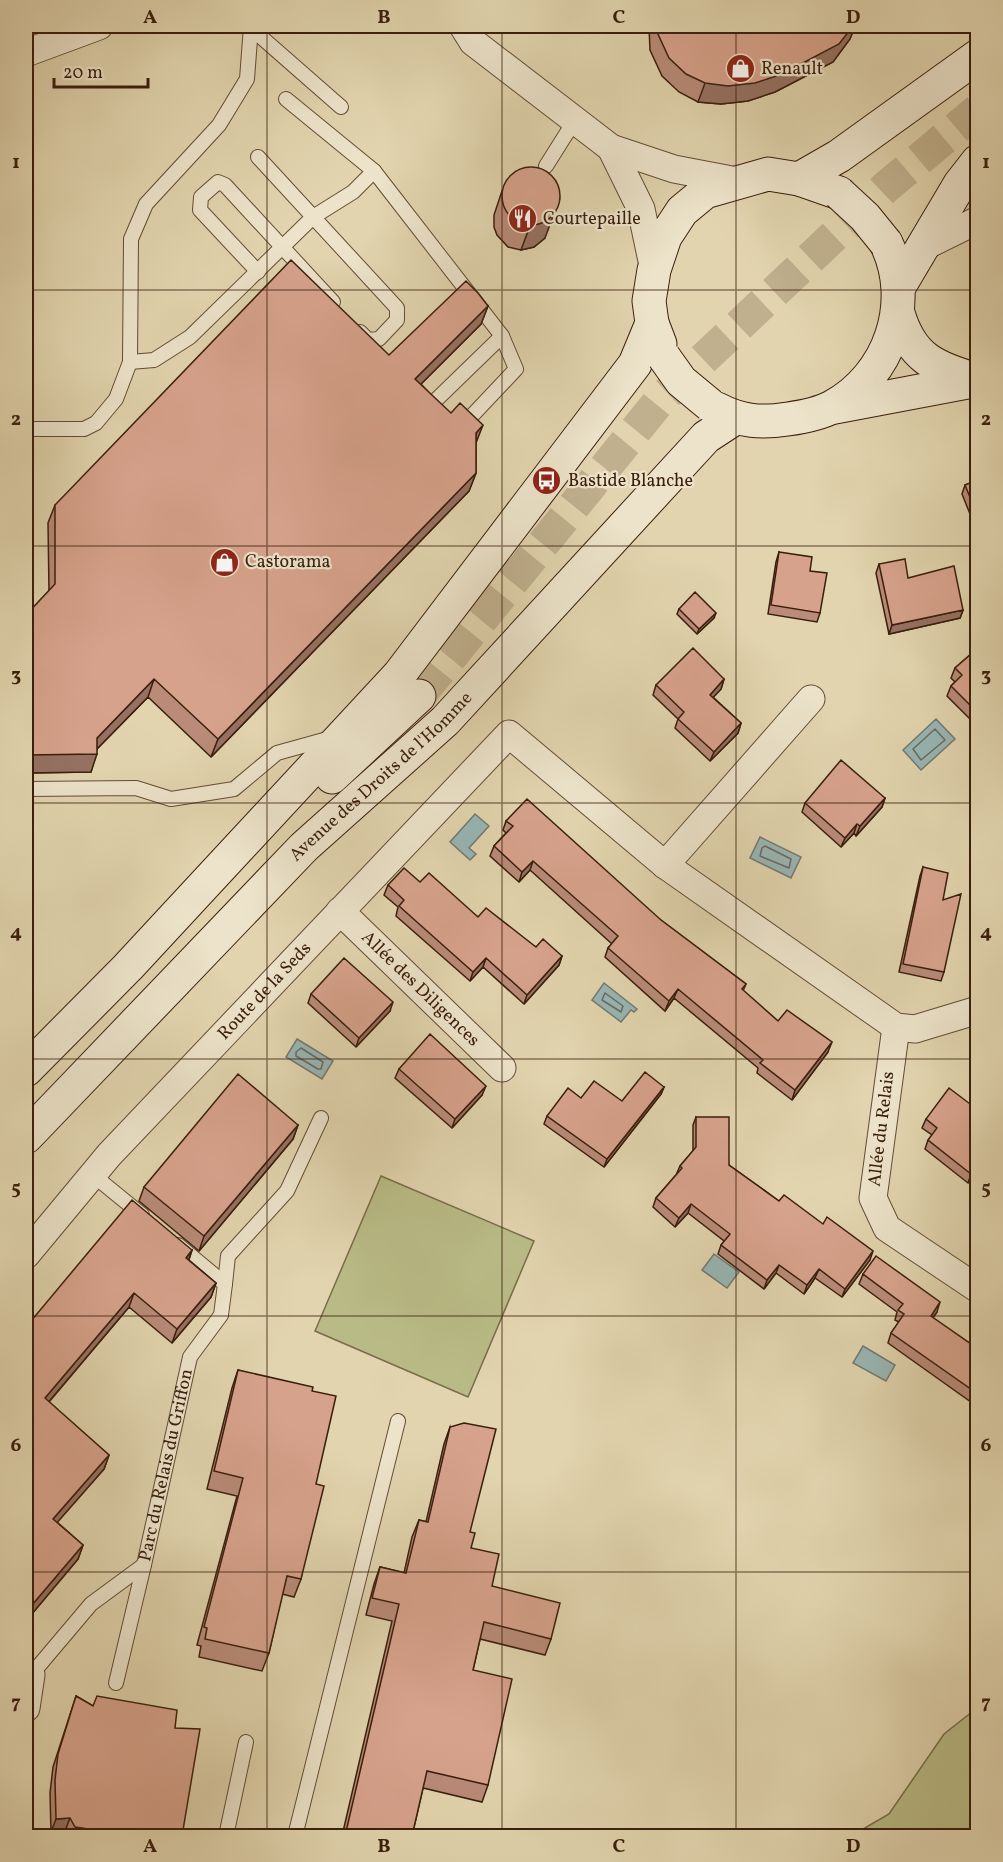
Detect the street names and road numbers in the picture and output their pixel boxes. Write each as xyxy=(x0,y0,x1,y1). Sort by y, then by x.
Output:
street label: Avenue des Droits de l'Homme xyxy=(284,686,478,867)
street label: Allée des Diligences xyxy=(356,926,485,1052)
street label: Route de la Seds xyxy=(212,937,317,1046)
street label: Allée du Relais xyxy=(863,1070,901,1188)
street label: Parc du Relais du Griffon xyxy=(133,1366,200,1564)

